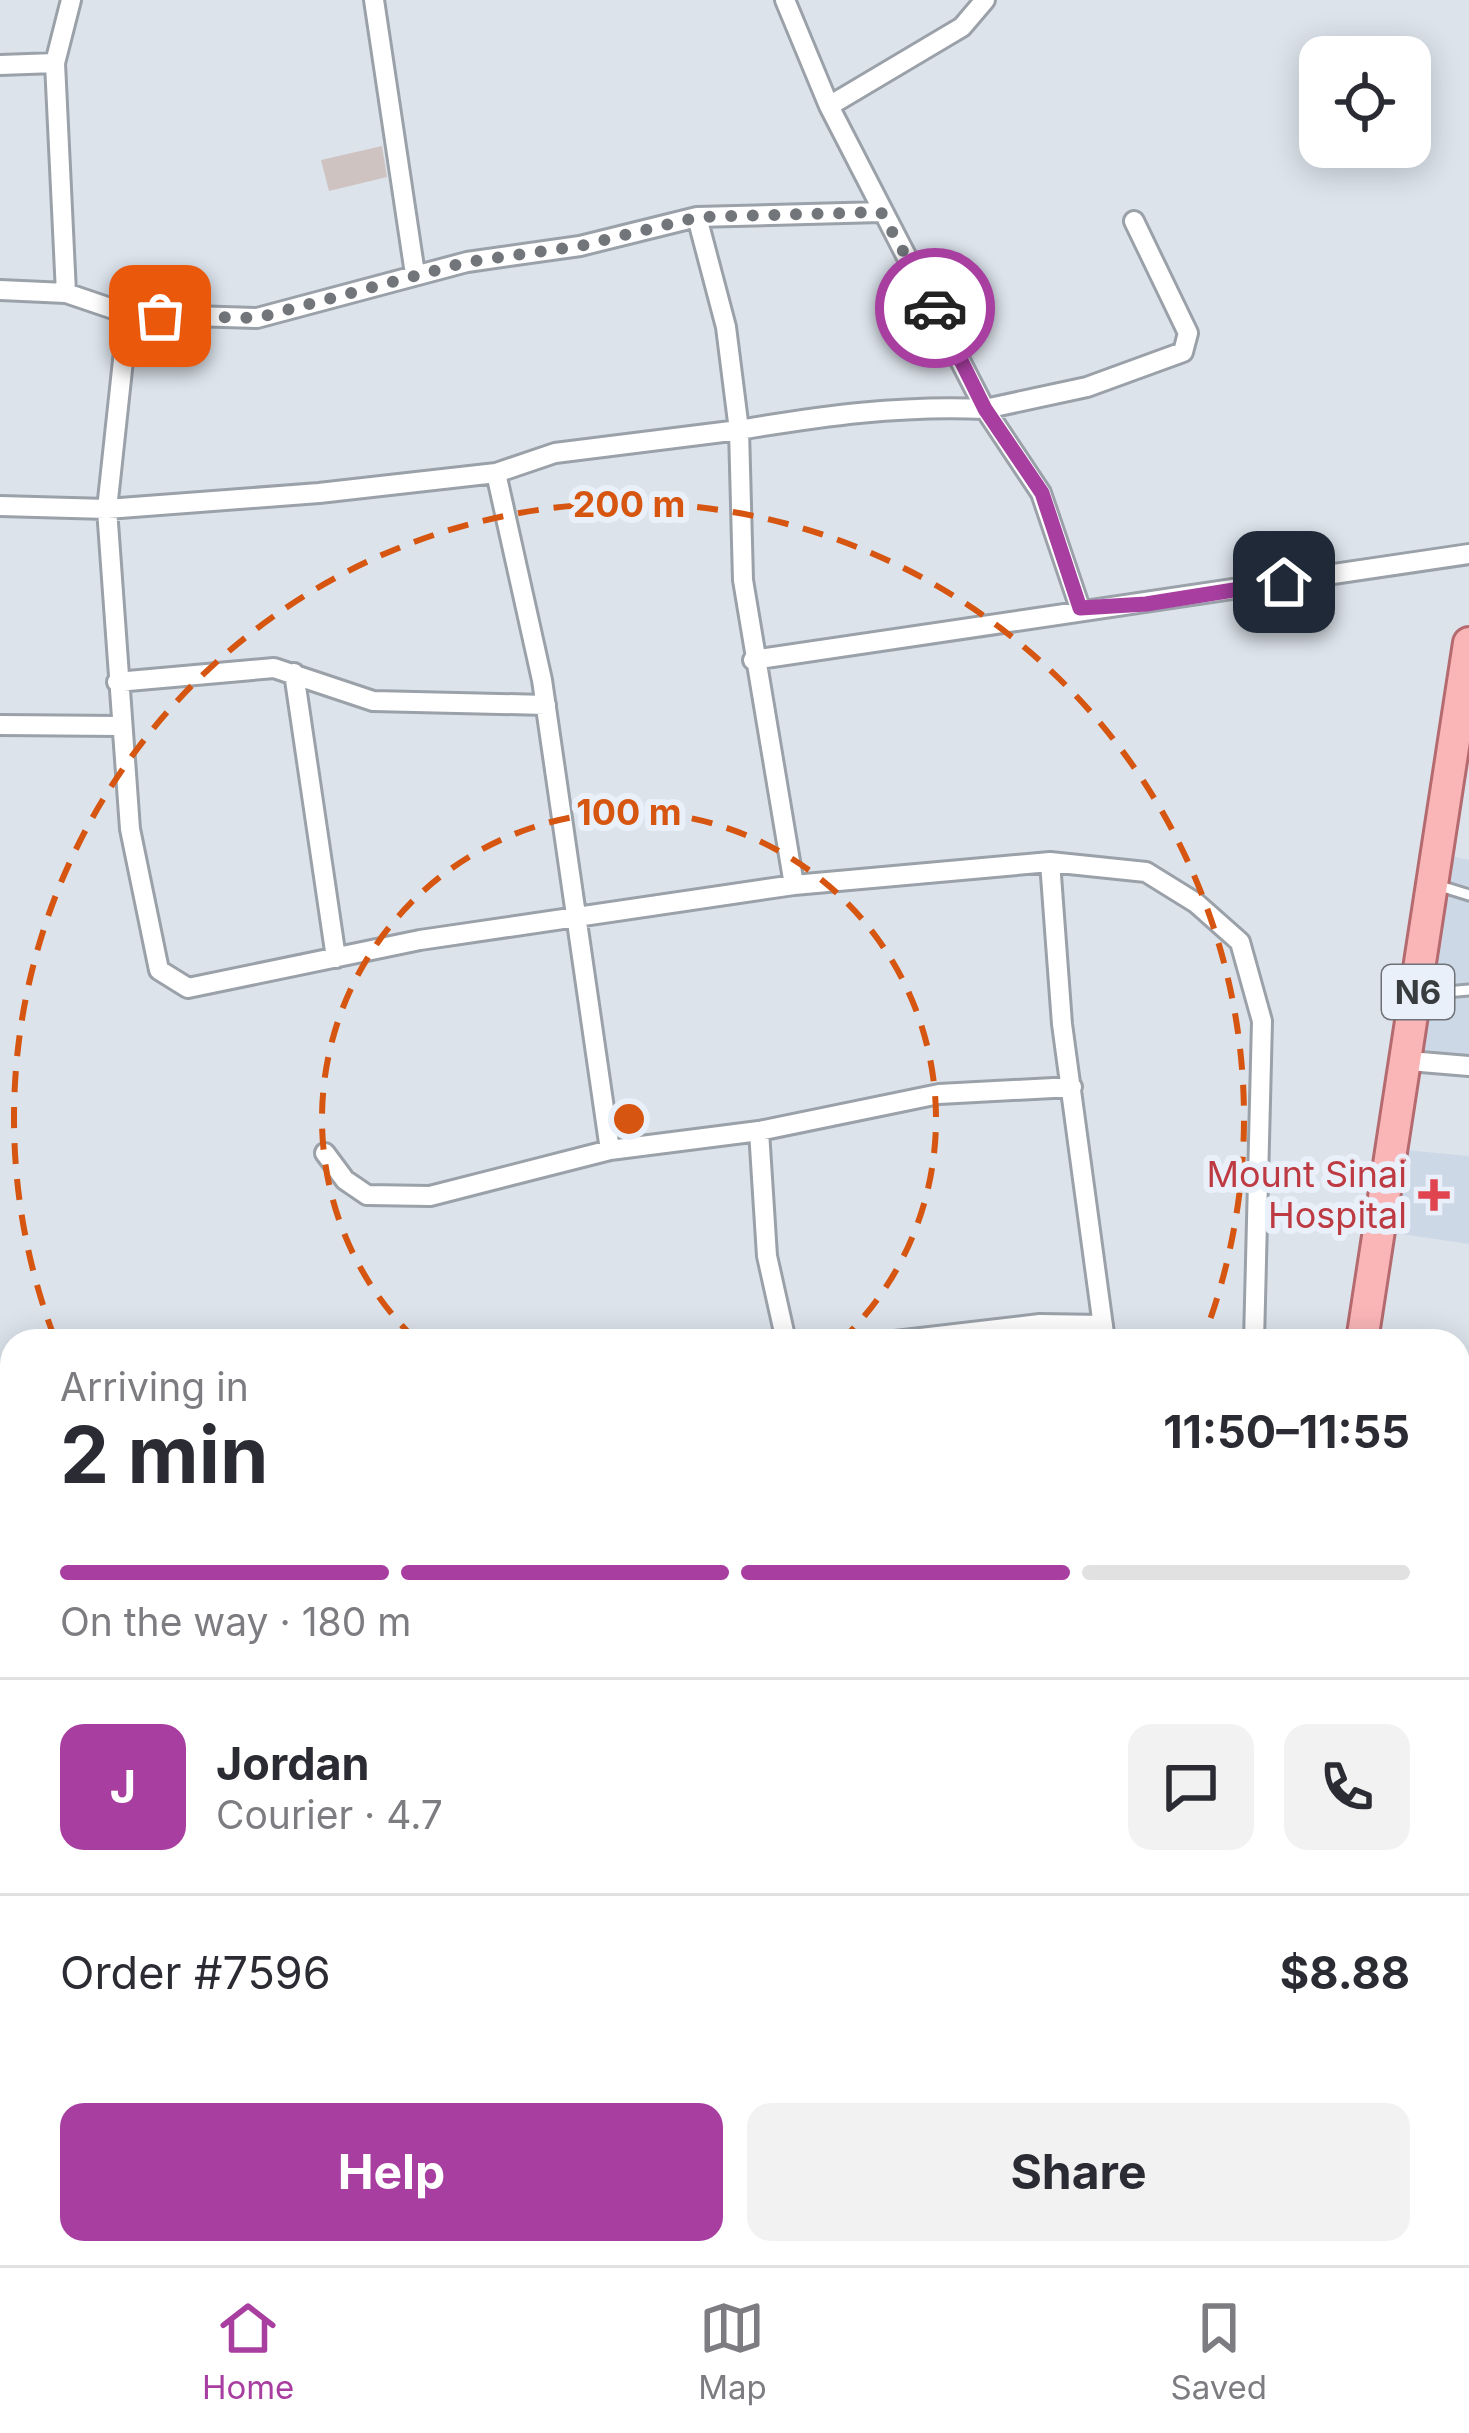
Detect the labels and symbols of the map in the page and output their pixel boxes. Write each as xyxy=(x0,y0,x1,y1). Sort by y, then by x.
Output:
courier xyxy=(875,248,995,368)
pin xyxy=(109,265,211,367)
text: 200 m xyxy=(573,482,685,526)
pin xyxy=(1233,531,1335,633)
text: 100 m xyxy=(576,790,682,834)
road number: N6 xyxy=(1382,965,1454,1019)
centre of rings xyxy=(608,1098,650,1140)
place label: Mount Sinai Hospital xyxy=(1206,1152,1407,1237)
marker: Mount Sinai Hospital xyxy=(1418,1179,1450,1211)

